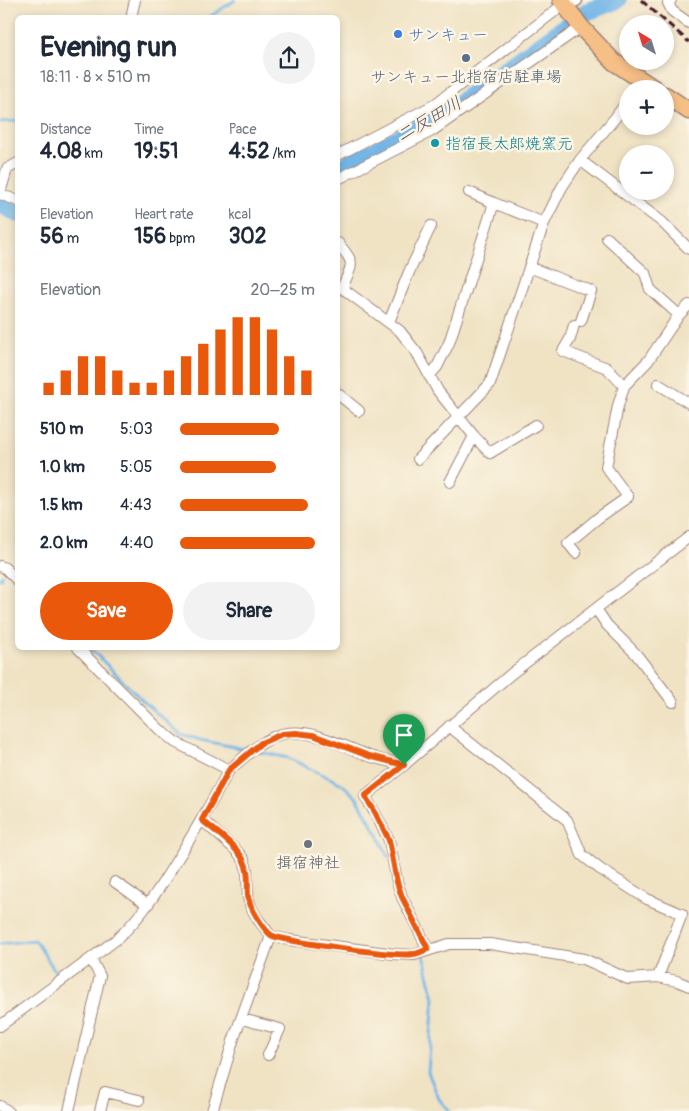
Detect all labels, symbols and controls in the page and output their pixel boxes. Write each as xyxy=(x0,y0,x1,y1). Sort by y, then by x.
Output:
north arrow xyxy=(619,15,674,70)
map controls xyxy=(619,15,674,200)
place label: サンキュー xyxy=(408,25,488,45)
marker: サンキュー xyxy=(392,28,404,40)
text: Evening run xyxy=(40,30,177,65)
button: share xyxy=(263,32,315,84)
marker: サンキュー北指宿店駐車場 xyxy=(460,52,472,64)
text: 18:11 · 8 × 510 m xyxy=(40,67,151,87)
place label: サンキュー北指宿店駐車場 xyxy=(370,67,562,87)
button: + xyxy=(619,80,674,135)
water label: 二反田川 xyxy=(392,91,466,147)
text: Distance xyxy=(40,121,91,138)
text: Time xyxy=(134,121,164,138)
text: Pace xyxy=(229,121,256,138)
place label: 指宿長太郎焼窯元 xyxy=(445,134,573,154)
marker: 指宿長太郎焼窯元 xyxy=(429,137,441,149)
text: 4.08 xyxy=(40,138,82,165)
text: 19:51 xyxy=(134,138,179,165)
text: 4:52 xyxy=(229,138,270,165)
text: km xyxy=(82,145,103,162)
text: /km xyxy=(270,145,296,162)
button: − xyxy=(619,145,674,200)
text: Elevation xyxy=(40,206,93,223)
text: Heart rate xyxy=(134,206,193,223)
text: kcal xyxy=(229,206,251,223)
text: 56 xyxy=(40,223,64,250)
text: 156 xyxy=(134,223,166,250)
text: 302 xyxy=(229,223,266,250)
text: m xyxy=(64,230,79,247)
text: bpm xyxy=(166,230,195,247)
text: Elevation xyxy=(40,280,101,300)
text: 20–25 m xyxy=(250,280,315,300)
text: 510 m xyxy=(40,419,84,439)
text: 5:03 xyxy=(120,419,153,439)
text: 1.0 km xyxy=(40,457,85,477)
text: 5:05 xyxy=(120,457,153,477)
text: 1.5 km xyxy=(40,495,83,515)
text: 4:43 xyxy=(120,495,152,515)
text: 2.0 km xyxy=(40,533,88,553)
text: 4:40 xyxy=(120,533,154,553)
button: Save xyxy=(40,582,173,640)
button: Share xyxy=(183,582,315,640)
pin xyxy=(383,714,425,765)
icon: arrive xyxy=(390,721,418,749)
marker: 揖宿神社 xyxy=(302,838,314,850)
place label: 揖宿神社 xyxy=(276,853,340,873)

